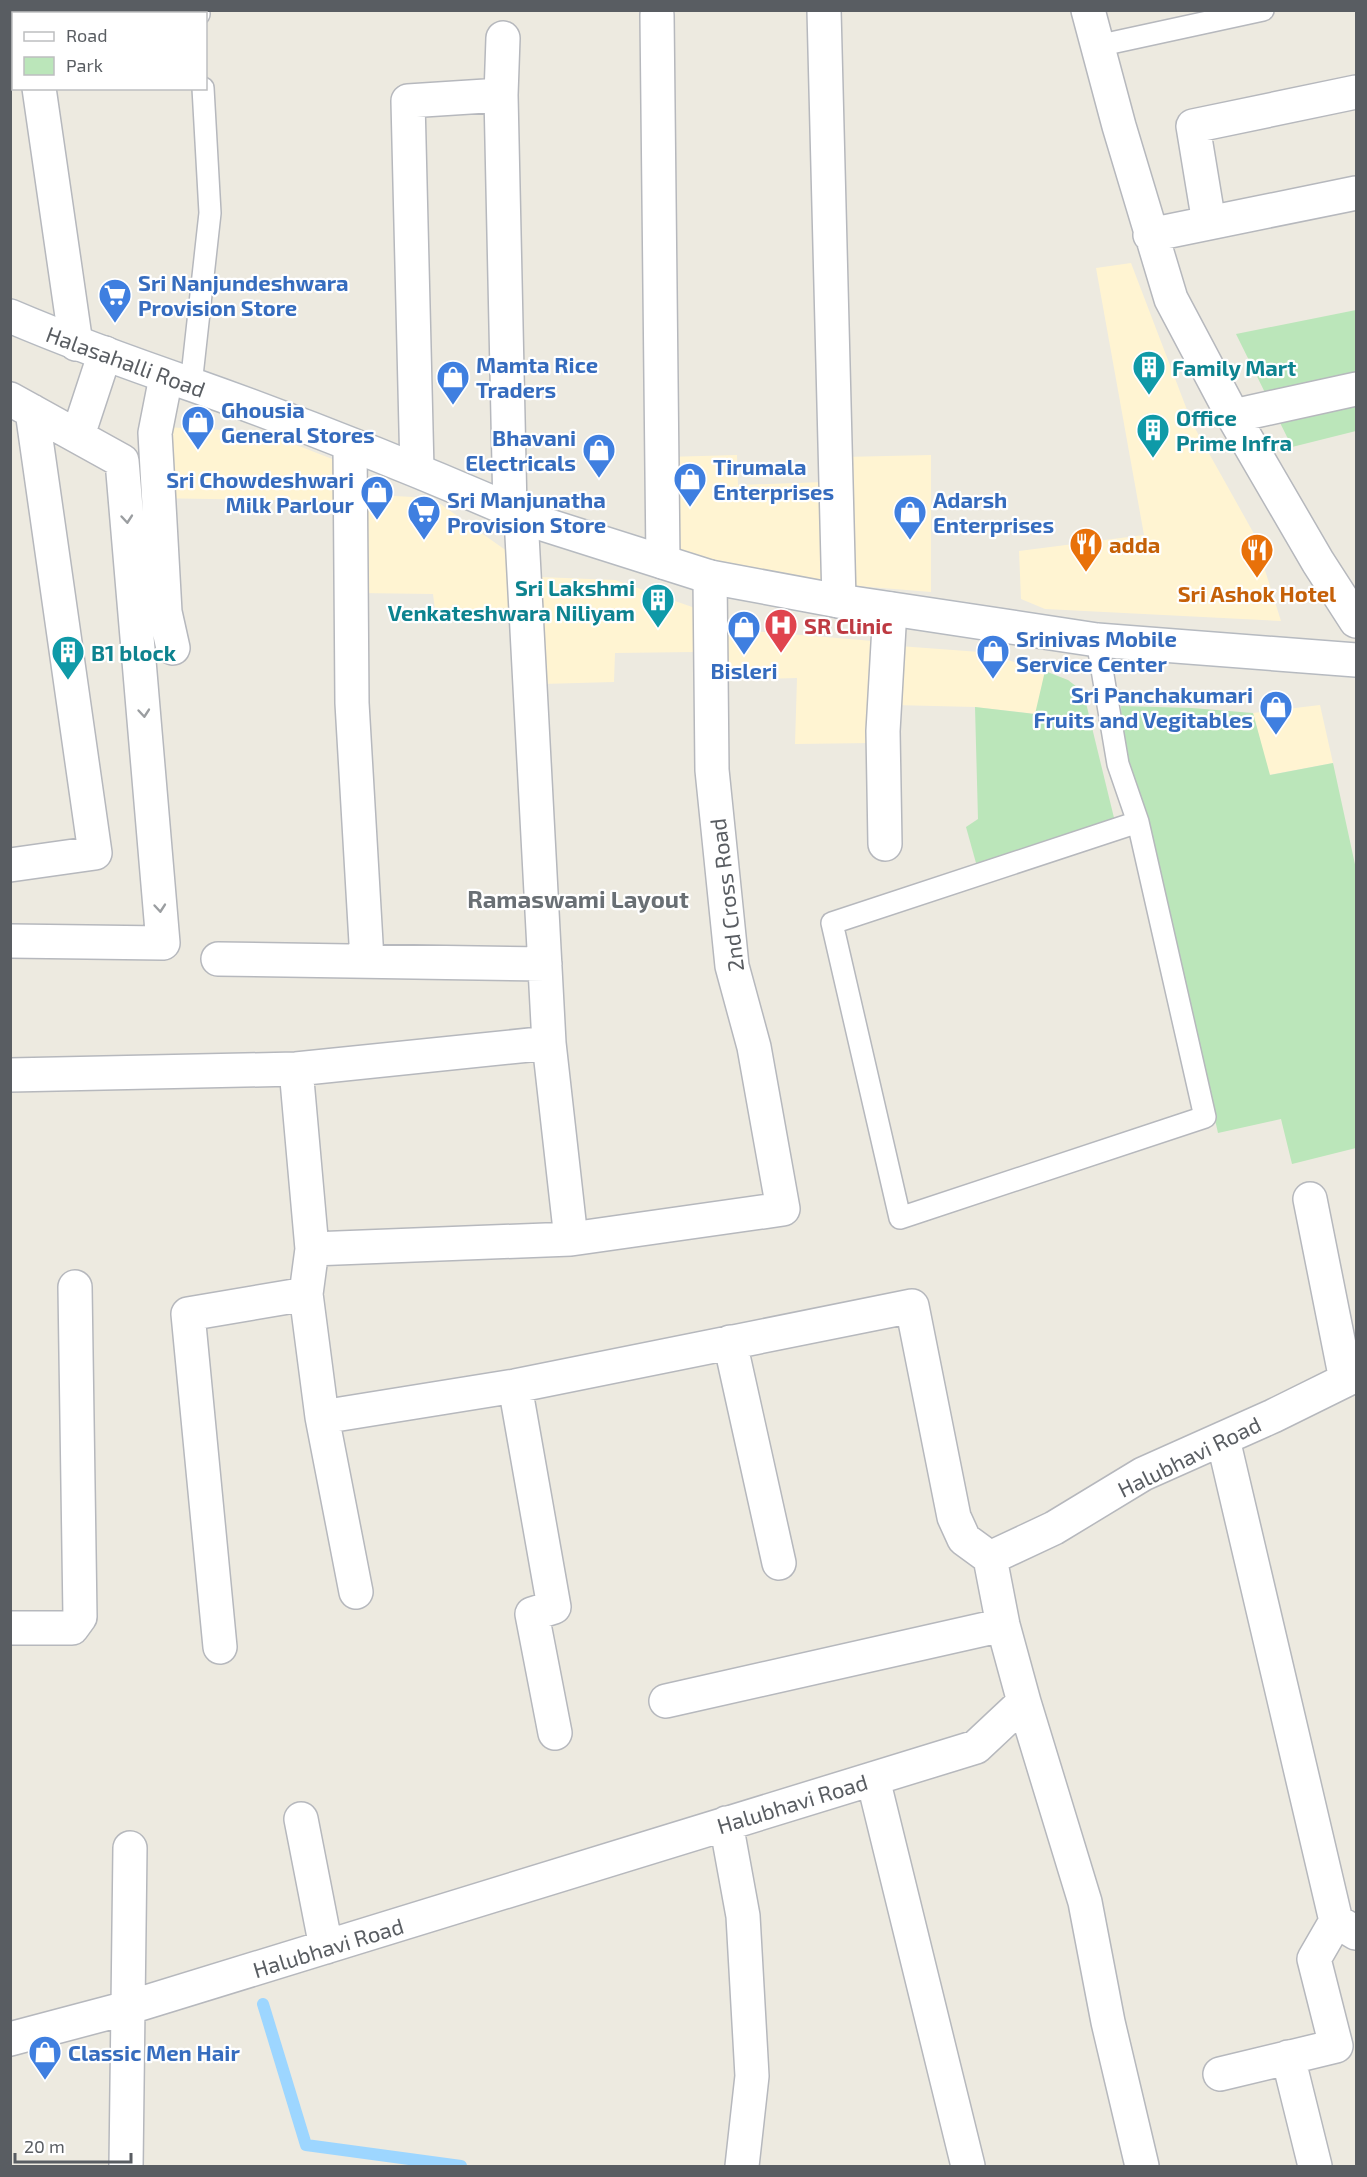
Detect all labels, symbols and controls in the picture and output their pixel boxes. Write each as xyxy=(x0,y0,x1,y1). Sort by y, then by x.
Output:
legend xyxy=(12,12,207,90)
text: Road xyxy=(66,24,107,46)
text: Park xyxy=(66,54,103,76)
place label: Sri Nanjundeshwara Provision Store xyxy=(138,269,349,320)
supermarket icon: Sri Nanjundeshwara Provision Store xyxy=(97,277,133,324)
street label: Halasahalli Road xyxy=(43,320,209,402)
building icon: Family Mart xyxy=(1131,349,1167,396)
place label: Mamta Rice Traders xyxy=(476,351,598,402)
place label: Family Mart xyxy=(1172,354,1296,381)
shop icon: Mamta Rice Traders xyxy=(435,359,471,406)
place label: Ghousia General Stores xyxy=(221,396,375,447)
shop icon: Ghousia General Stores xyxy=(180,404,216,451)
place label: Office Prime Infra xyxy=(1176,404,1292,455)
building icon: Office Prime Infra xyxy=(1135,412,1171,459)
place label: Bhavani Electricals xyxy=(465,424,576,475)
shop icon: Bhavani Electricals xyxy=(581,432,617,479)
place label: Tirumala Enterprises xyxy=(713,453,834,504)
shop icon: Tirumala Enterprises xyxy=(672,461,708,508)
place label: Sri Chowdeshwari Milk Parlour xyxy=(166,466,355,517)
shop icon: Sri Chowdeshwari Milk Parlour xyxy=(359,474,395,521)
place label: Sri Manjunatha Provision Store xyxy=(447,486,606,537)
place label: Adarsh Enterprises xyxy=(933,486,1054,537)
supermarket icon: Sri Manjunatha Provision Store xyxy=(406,494,442,541)
shop icon: Adarsh Enterprises xyxy=(892,494,928,541)
one-way arrow xyxy=(120,514,133,524)
restaurant icon: adda xyxy=(1068,526,1104,573)
place label: adda xyxy=(1109,531,1160,557)
restaurant icon: Sri Ashok Hotel xyxy=(1239,532,1275,579)
place label: Sri Lakshmi Venkateshwara Niliyam xyxy=(388,574,635,626)
place label: Sri Ashok Hotel xyxy=(1178,580,1337,606)
building icon: Sri Lakshmi Venkateshwara Niliyam xyxy=(640,582,676,629)
hospital icon: SR Clinic xyxy=(763,607,799,654)
shop icon: Bisleri xyxy=(726,609,762,656)
place label: SR Clinic xyxy=(804,612,893,638)
place label: Srinivas Mobile Service Center xyxy=(1016,625,1177,676)
shop icon: Srinivas Mobile Service Center xyxy=(975,633,1011,680)
building icon: B1 block xyxy=(50,634,86,681)
place label: B1 block xyxy=(91,639,177,665)
place label: Bisleri xyxy=(711,657,777,683)
place label: Sri Panchakumari Fruits and Vegitables xyxy=(1034,681,1253,732)
shop icon: Sri Panchakumari Fruits and Vegitables xyxy=(1258,689,1294,736)
one-way arrow xyxy=(137,709,150,718)
street label: 2nd Cross Road xyxy=(704,817,748,973)
district label: Ramaswami Layout xyxy=(467,884,689,913)
one-way arrow xyxy=(153,903,166,912)
street label: Halubhavi Road xyxy=(1113,1410,1265,1502)
street label: Halubhavi Road xyxy=(714,1768,870,1838)
street label: Halubhavi Road xyxy=(250,1912,406,1982)
shop icon: Classic Men Hair xyxy=(27,2034,63,2081)
place label: Classic Men Hair xyxy=(68,2039,240,2065)
scale bar xyxy=(15,2126,130,2164)
text: 20 m xyxy=(24,2135,65,2157)

